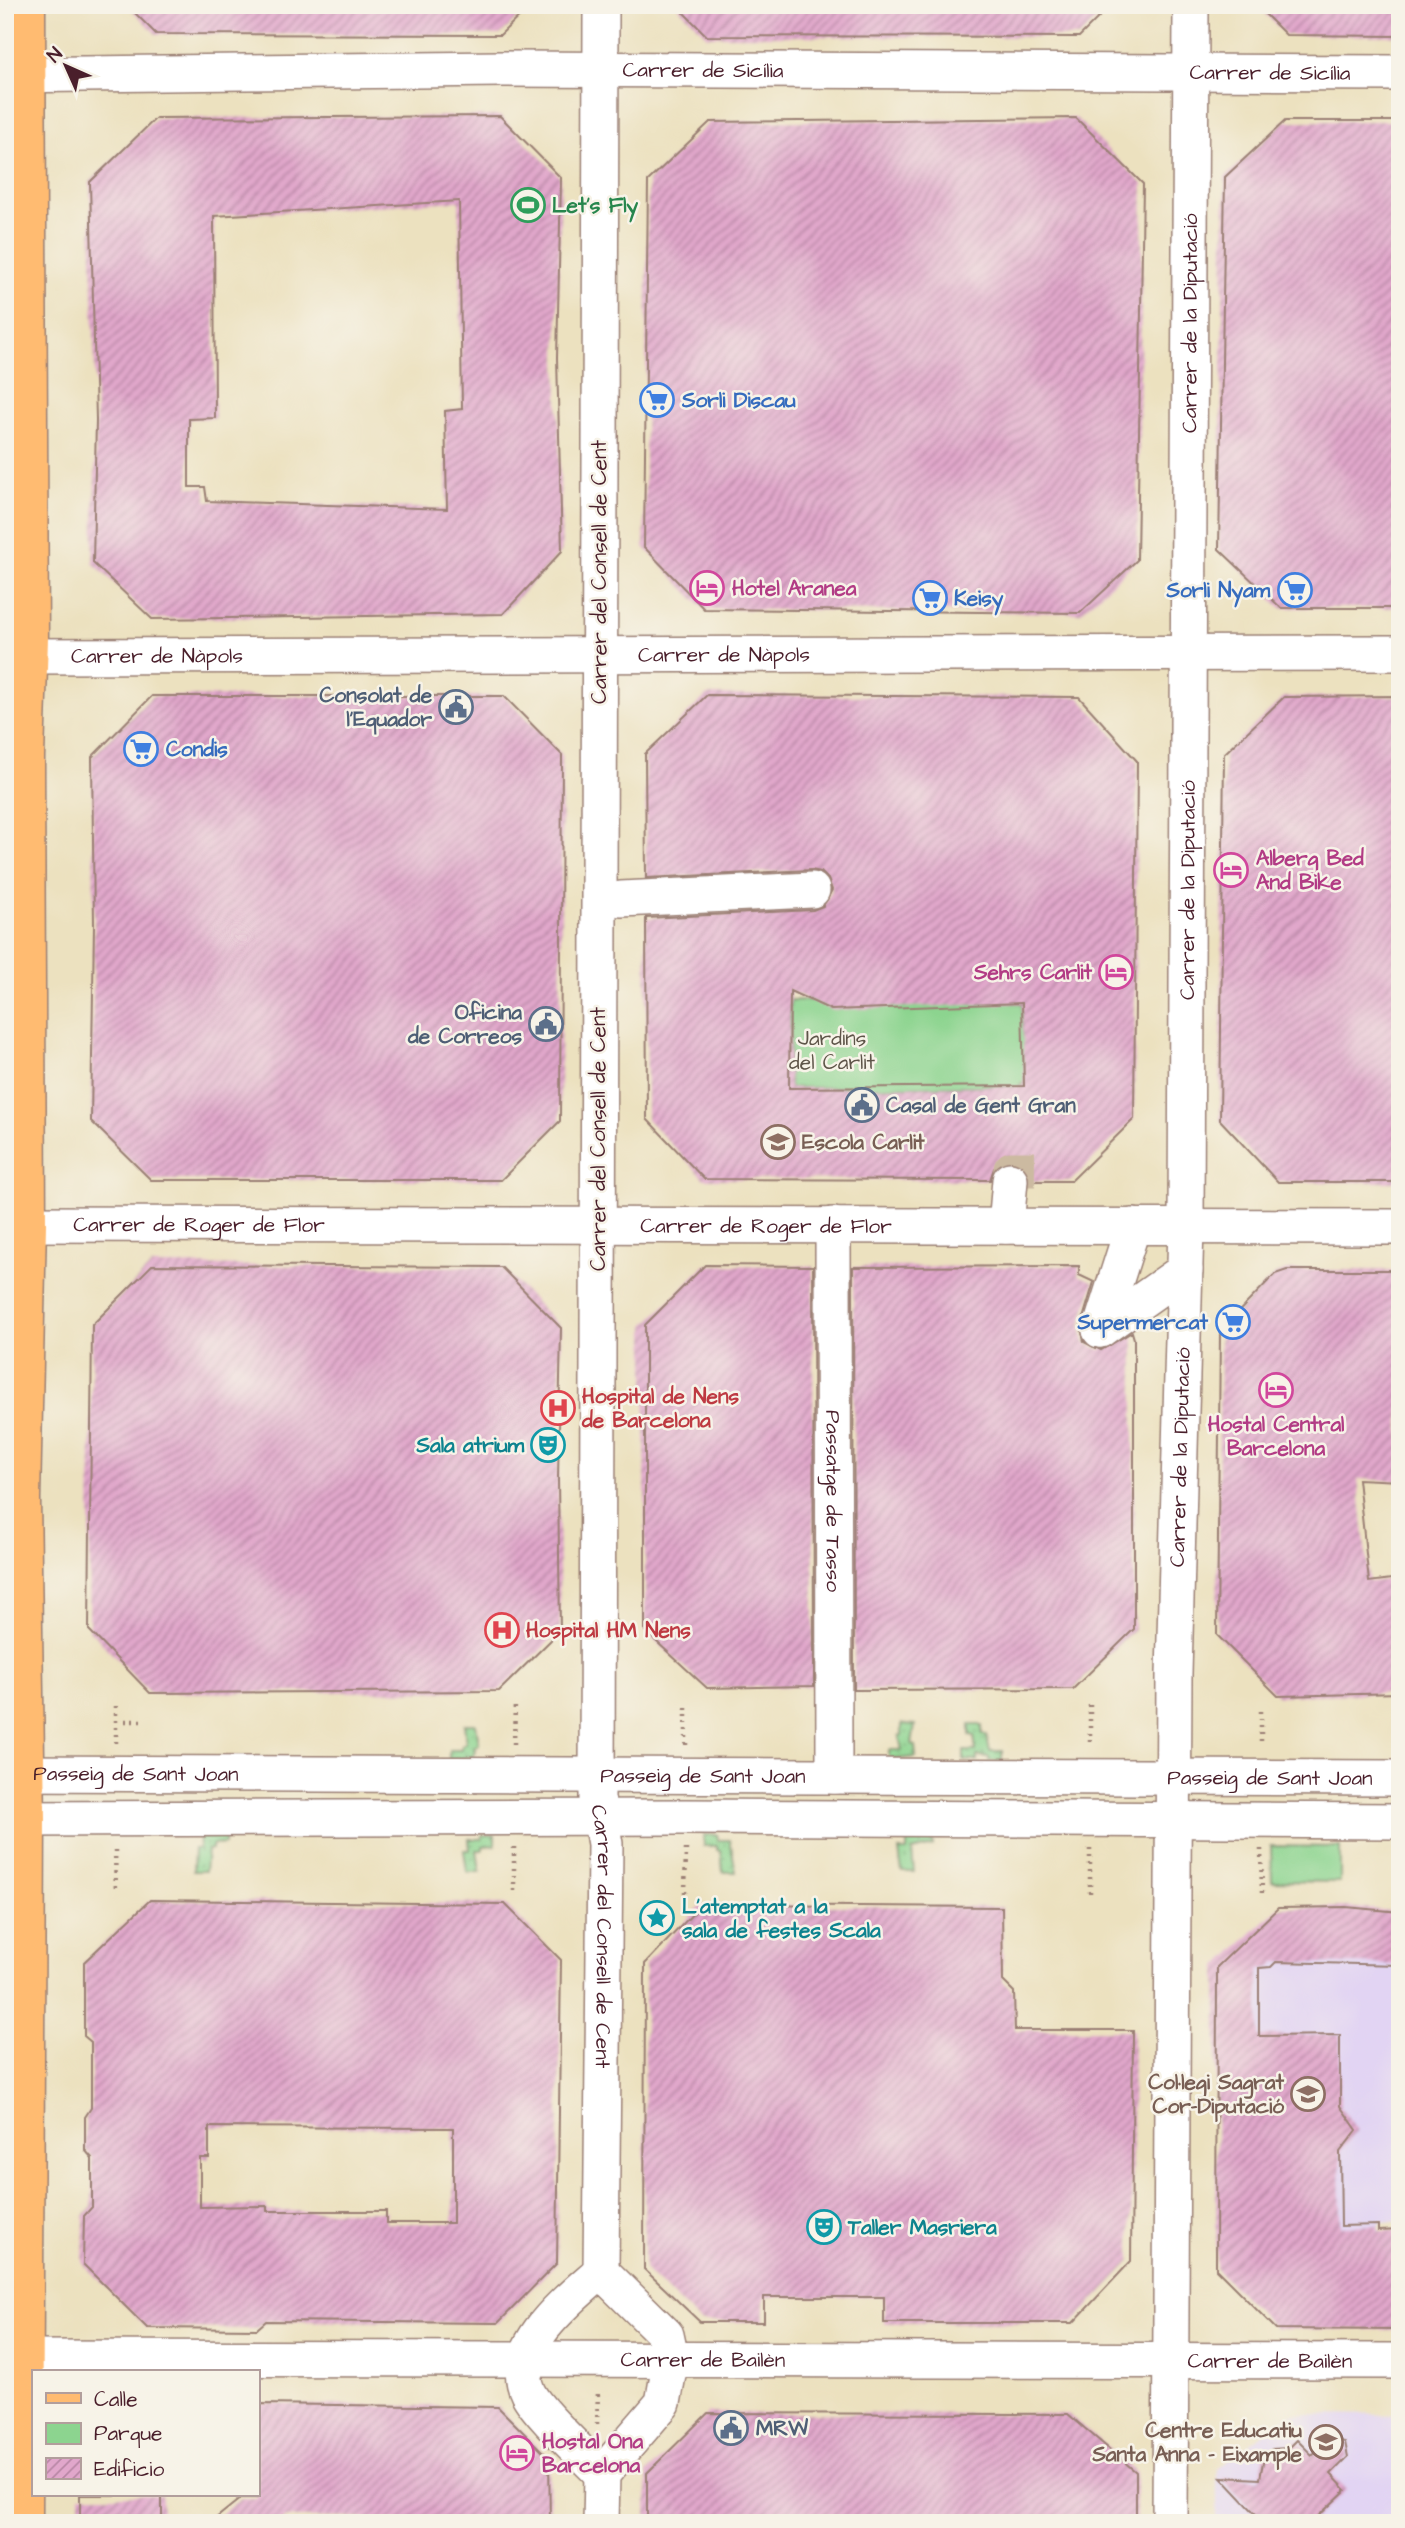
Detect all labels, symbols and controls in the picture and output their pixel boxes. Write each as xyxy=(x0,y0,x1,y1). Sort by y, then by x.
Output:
north arrow xyxy=(32,32,102,102)
text: N xyxy=(41,41,69,69)
street label: Carrer de Sicília xyxy=(622,56,784,85)
street label: Carrer de Sicília xyxy=(1189,58,1351,88)
sports icon: Let's Fly xyxy=(509,186,547,224)
place label: Let's Fly xyxy=(552,191,639,223)
street label: Carrer de la Diputació xyxy=(1175,213,1206,433)
supermarket icon: Sorli Discau xyxy=(638,381,676,419)
place label: Sorli Discau xyxy=(681,386,796,415)
street label: Carrer del Consell de Cent xyxy=(585,440,614,704)
hotel icon: Hotel Aranea xyxy=(688,569,726,607)
supermarket icon: Sorli Nyam xyxy=(1276,571,1314,609)
place label: Hotel Aranea xyxy=(732,574,857,603)
place label: Sorli Nyam xyxy=(1165,576,1271,608)
supermarket icon: Keisy xyxy=(911,579,949,617)
place label: Keisy xyxy=(954,584,1004,616)
street label: Carrer de Nàpols xyxy=(638,640,810,670)
street label: Carrer de Nàpols xyxy=(71,641,243,672)
place label: Consolat de l'Equador xyxy=(319,681,433,735)
public building icon: Consolat de l'Equador xyxy=(437,688,475,726)
supermarket icon: Condis xyxy=(122,730,160,768)
place label: Condis xyxy=(166,735,228,764)
street label: Carrer de la Diputació xyxy=(1173,780,1204,1000)
place label: Alberg Bed And Bike xyxy=(1256,844,1364,897)
hotel icon: Alberg Bed And Bike xyxy=(1212,851,1250,889)
hotel icon: Sehrs Carlit xyxy=(1097,953,1135,991)
place label: Sehrs Carlit xyxy=(973,958,1093,987)
place label: Oficina de Correos xyxy=(407,998,522,1051)
public building icon: Oficina de Correos xyxy=(527,1005,565,1043)
street label: Carrer del Consell de Cent xyxy=(584,1007,613,1271)
park label: Jardins del Carlit xyxy=(789,1024,875,1077)
public building icon: Casal de Gent Gran xyxy=(843,1086,881,1124)
place label: Casal de Gent Gran xyxy=(886,1091,1076,1120)
school or university icon: Escola Carlit xyxy=(759,1123,797,1161)
place label: Escola Carlit xyxy=(802,1128,925,1157)
street label: Carrer de Roger de Flor xyxy=(73,1210,325,1241)
street label: Carrer de Roger de Flor xyxy=(640,1211,892,1243)
supermarket icon: Supermercat xyxy=(1214,1303,1252,1341)
place label: Supermercat xyxy=(1076,1308,1209,1338)
street label: Carrer de la Diputació xyxy=(1163,1347,1198,1567)
hotel icon: Hostal Central Barcelona xyxy=(1257,1371,1295,1409)
place label: Hospital de Nens de Barcelona xyxy=(581,1382,739,1435)
hospital icon: Hospital de Nens de Barcelona xyxy=(539,1389,577,1427)
street label: Passatge de Tasso xyxy=(816,1410,848,1592)
place label: Hostal Central Barcelona xyxy=(1208,1410,1345,1463)
theatre icon: Sala atrium xyxy=(529,1426,567,1464)
place label: Sala atrium xyxy=(415,1431,525,1460)
hospital icon: Hospital HM Nens xyxy=(483,1611,521,1649)
place label: Hospital HM Nens xyxy=(526,1616,691,1646)
street label: Passeig de Sant Joan xyxy=(33,1759,239,1790)
street label: Passeig de Sant Joan xyxy=(600,1761,806,1792)
street label: Passeig de Sant Joan xyxy=(1167,1763,1373,1794)
street label: Carrer del Consell de Cent xyxy=(583,1802,619,2069)
place label: L'atemptat a la sala de festes Scala xyxy=(682,1892,881,1945)
place icon: L'atemptat a la sala de festes Scala xyxy=(638,1899,676,1937)
place label: Col·legi Sagrat Cor-Diputació xyxy=(1148,2068,1284,2122)
school or university icon: Col·legi Sagrat Cor-Diputació xyxy=(1289,2075,1327,2113)
theatre icon: Taller Masriera xyxy=(805,2208,843,2246)
place label: Taller Masriera xyxy=(847,2213,997,2242)
street label: Carrer de Bailèn xyxy=(621,2345,785,2375)
street label: Carrer de Bailèn xyxy=(1188,2347,1352,2376)
legend xyxy=(32,2370,259,2496)
text: Calle xyxy=(94,2385,138,2414)
public building icon: MRW xyxy=(712,2409,750,2447)
place label: MRW xyxy=(756,2414,808,2443)
place label: Centre Educatiu Santa Anna - Eixample xyxy=(1091,2416,1303,2470)
text: Parque xyxy=(94,2419,162,2448)
school or university icon: Centre Educatiu Santa Anna - Eixample xyxy=(1307,2423,1345,2461)
place label: Hostal Ona Barcelona xyxy=(542,2427,644,2480)
hotel icon: Hostal Ona Barcelona xyxy=(498,2434,536,2472)
text: Edificio xyxy=(94,2455,164,2484)

